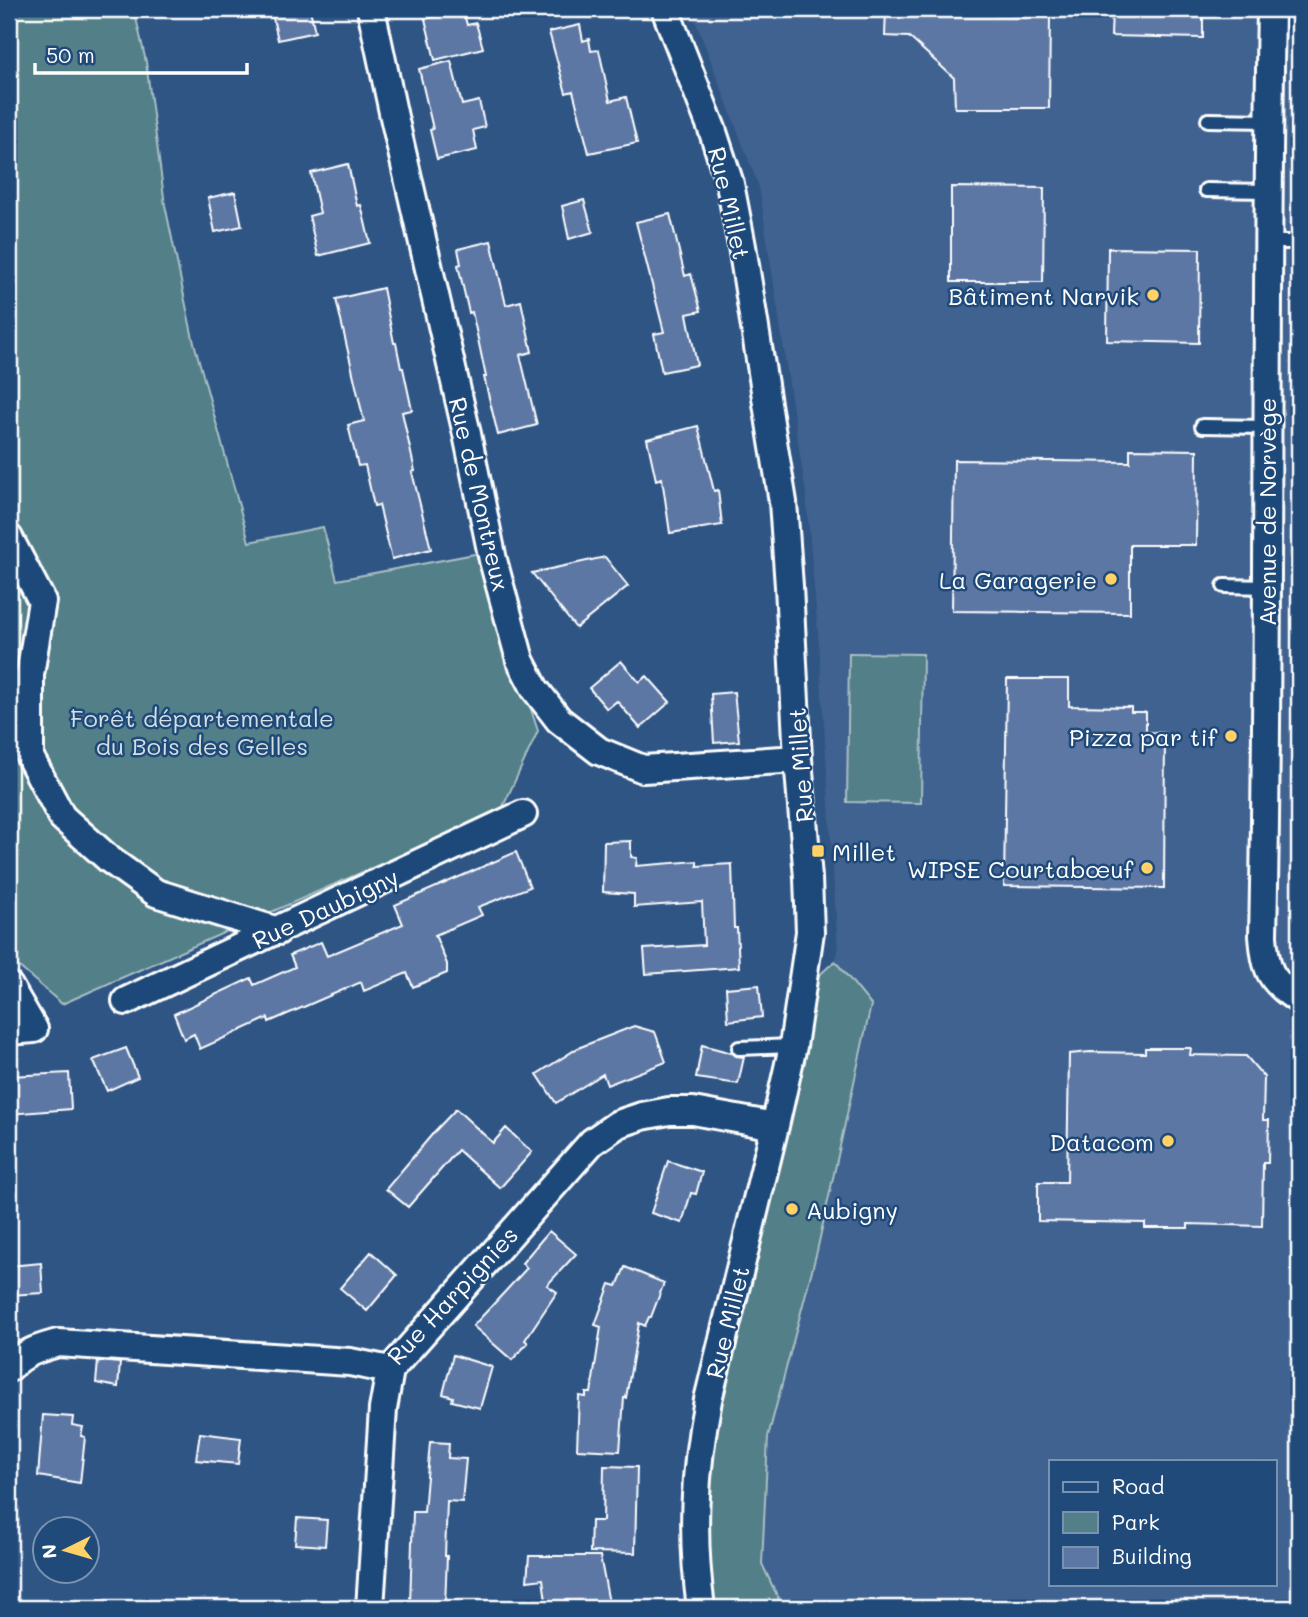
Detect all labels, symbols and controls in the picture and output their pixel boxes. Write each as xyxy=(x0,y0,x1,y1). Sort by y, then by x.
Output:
scale bar xyxy=(35,32,247,76)
text: 50 m xyxy=(46,41,95,68)
street label: Rue Millet xyxy=(702,143,758,263)
place label: Bâtiment Narvik xyxy=(948,280,1139,311)
marker: Bâtiment Narvik xyxy=(1145,287,1161,303)
street label: Rue de Montreux xyxy=(443,394,517,594)
street label: Avenue de Norvège xyxy=(1251,398,1282,626)
place label: La Garagerie xyxy=(939,564,1097,595)
marker: La Garagerie xyxy=(1103,571,1119,587)
park label: Forêt départementale du Bois des Gelles xyxy=(70,702,334,761)
street label: Rue Millet xyxy=(781,707,819,823)
place label: Pizza par tif xyxy=(1069,721,1218,752)
marker: Pizza par tif xyxy=(1223,728,1239,744)
place label: Millet xyxy=(832,836,896,867)
marker: Millet xyxy=(810,843,826,859)
place label: WIPSE Courtabœuf xyxy=(907,853,1134,884)
marker: WIPSE Courtabœuf xyxy=(1139,860,1155,876)
street label: Rue Daubigny xyxy=(247,861,403,955)
place label: Datacom xyxy=(1050,1126,1154,1157)
marker: Datacom xyxy=(1160,1133,1176,1149)
place label: Aubigny xyxy=(806,1194,898,1225)
marker: Aubigny xyxy=(784,1201,800,1217)
street label: Rue Harpignies xyxy=(380,1219,524,1371)
street label: Rue Millet xyxy=(698,1262,756,1382)
legend xyxy=(1049,1460,1276,1586)
text: Road xyxy=(1112,1472,1164,1499)
text: Park xyxy=(1112,1508,1160,1535)
north arrow xyxy=(32,1516,102,1586)
text: Building xyxy=(1112,1542,1192,1569)
text: N xyxy=(35,1543,62,1560)

